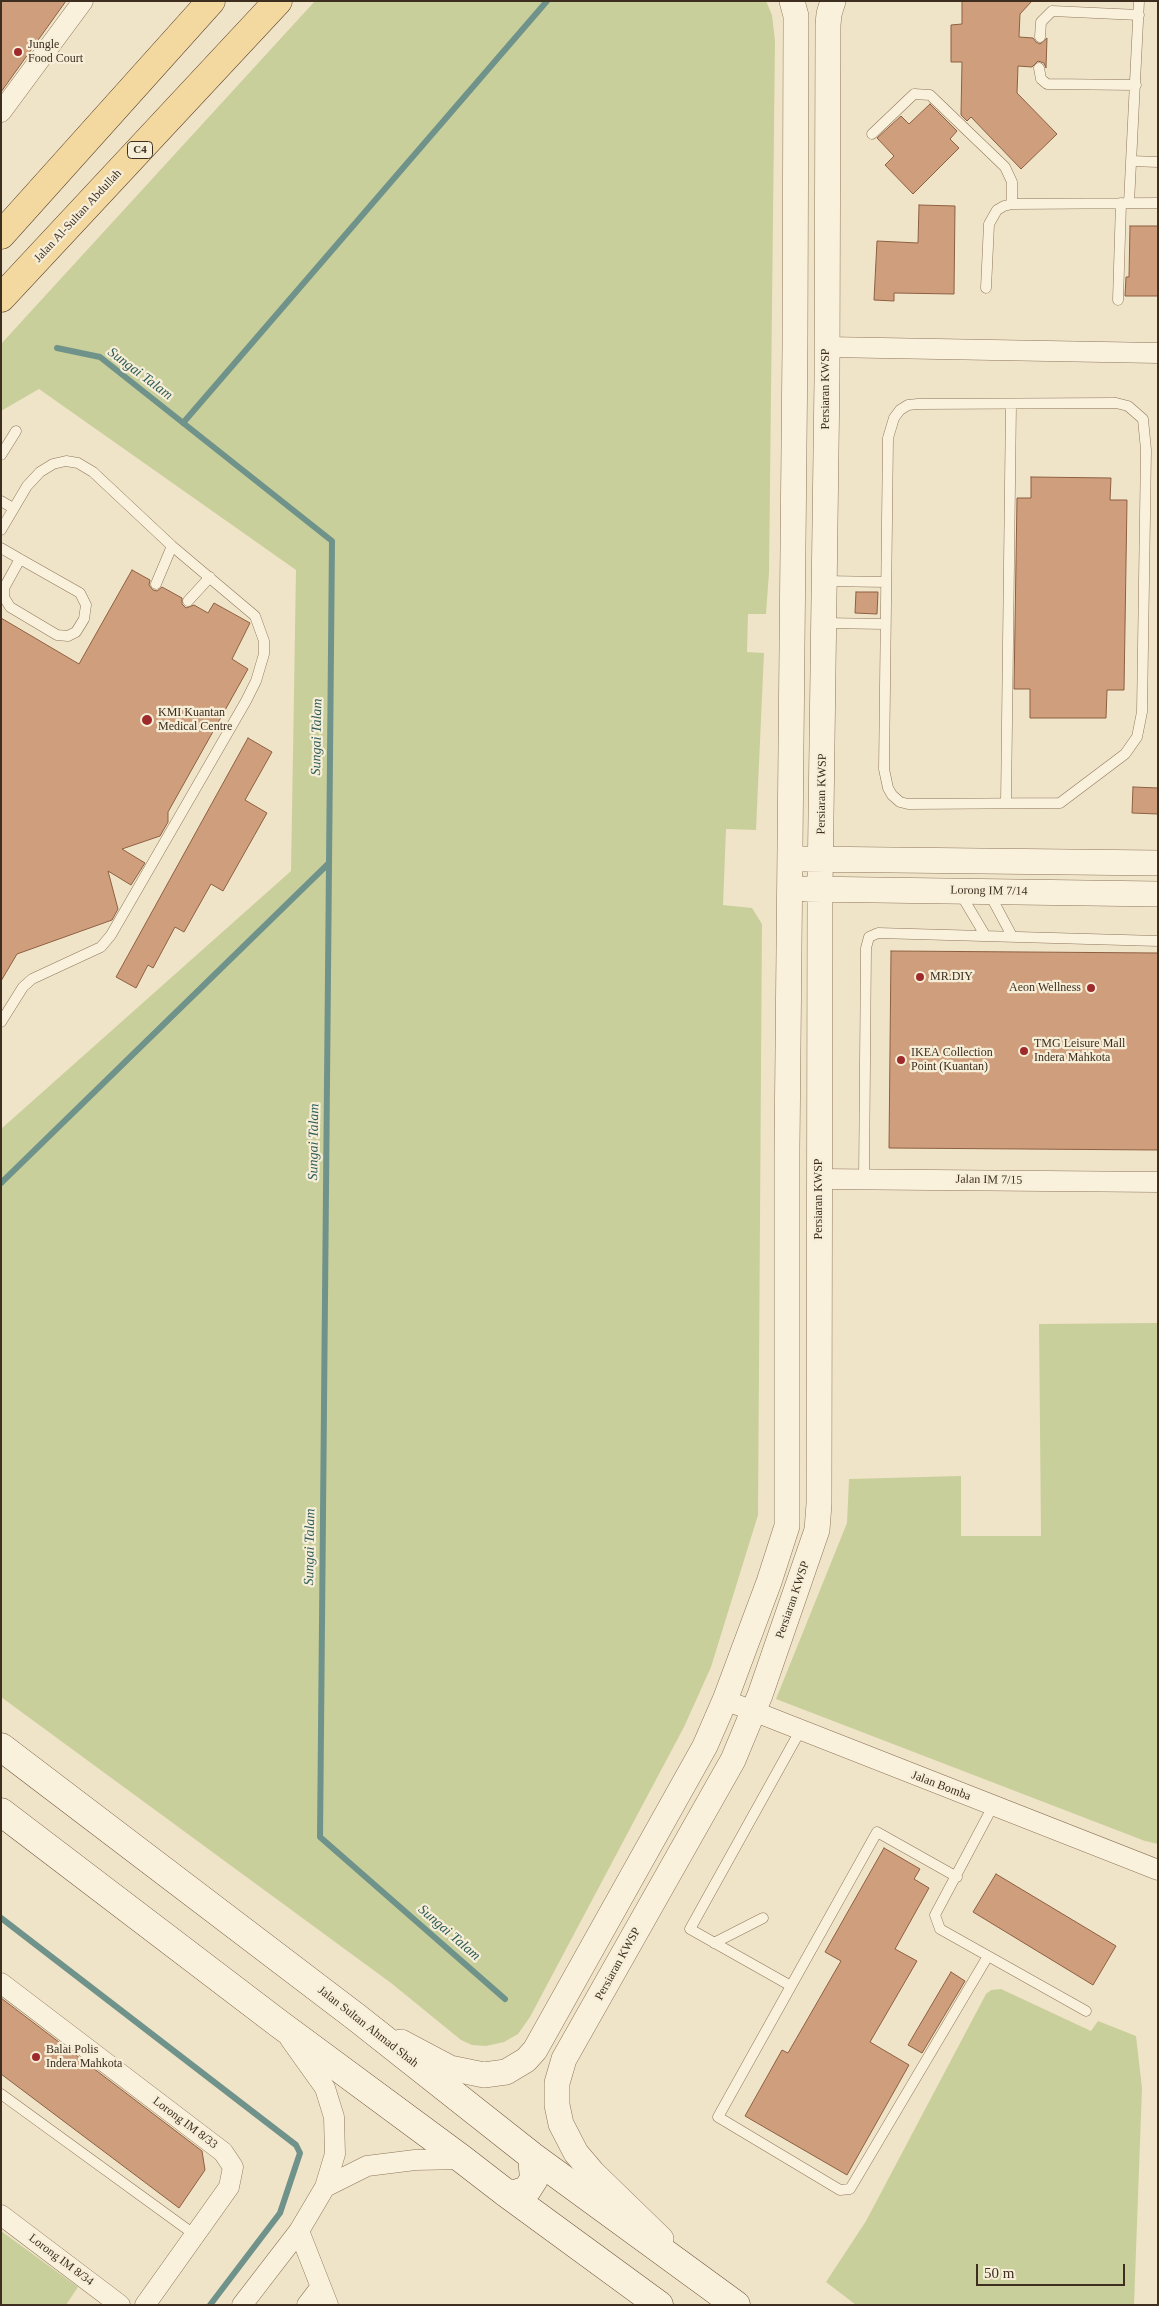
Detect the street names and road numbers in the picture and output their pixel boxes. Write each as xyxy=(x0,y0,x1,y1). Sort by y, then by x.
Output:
road number: C4 xyxy=(128,142,152,158)
street label: Jalan Al-Sultan Abdullah xyxy=(31,166,125,266)
street label: Persiaran KWSP xyxy=(819,349,833,429)
street label: Persiaran KWSP xyxy=(814,753,830,835)
street label: Lorong IM 7/14 xyxy=(950,883,1028,899)
street label: Persiaran KWSP xyxy=(812,1159,826,1239)
street label: Jalan IM 7/15 xyxy=(956,1172,1022,1188)
street label: Persiaran KWSP xyxy=(773,1559,813,1641)
street label: Jalan Bomba xyxy=(909,1768,973,1804)
street label: Persiaran KWSP xyxy=(592,1925,644,2003)
street label: Jalan Sultan Ahmad Shah xyxy=(315,1983,421,2071)
street label: Lorong IM 8/33 xyxy=(150,2094,220,2152)
street label: Lorong IM 8/34 xyxy=(26,2231,96,2289)

